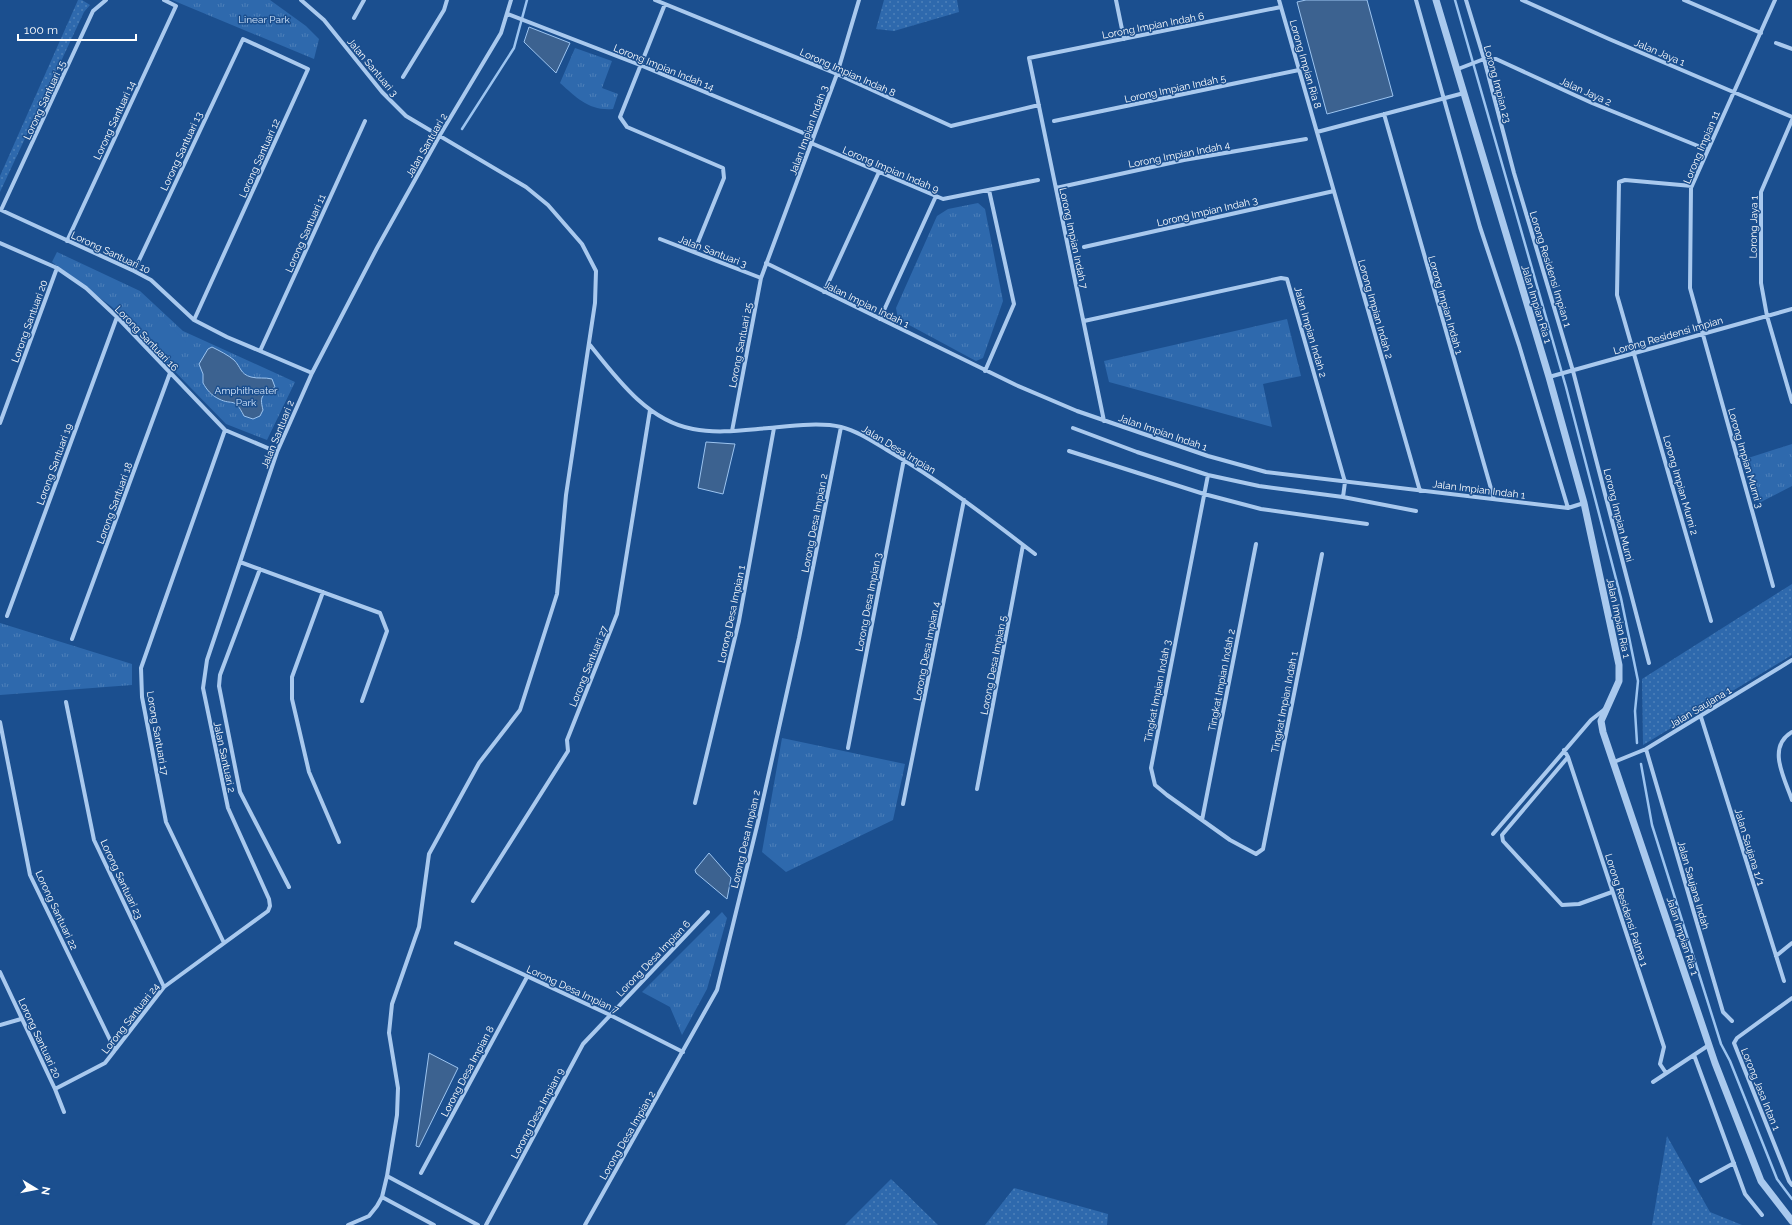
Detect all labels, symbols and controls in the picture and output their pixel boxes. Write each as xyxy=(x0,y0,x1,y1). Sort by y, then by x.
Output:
street label: Lorong Impian Indah 6 xyxy=(1101,10,1205,41)
park label: Linear Park xyxy=(238,14,290,25)
scale bar xyxy=(18,16,136,42)
street label: Lorong Impian Ria 8 xyxy=(1288,18,1324,110)
text: 100 m xyxy=(24,23,58,37)
street label: Jalan Santuari 3 xyxy=(345,36,400,99)
street label: Jalan Jaya 1 xyxy=(1633,37,1687,68)
street label: Lorong Impian Indah 14 xyxy=(612,42,716,93)
street label: Lorong Impian 23 xyxy=(1482,44,1513,124)
street label: Lorong Impian Indah 8 xyxy=(798,46,897,99)
street label: Lorong Santuari 15 xyxy=(21,59,68,141)
street label: Lorong Impian Indah 5 xyxy=(1123,72,1227,105)
street label: Jalan Jaya 2 xyxy=(1558,75,1613,108)
street label: Lorong Santuari 14 xyxy=(91,79,138,161)
street label: Jalan Impian Indah 3 xyxy=(787,84,830,176)
street label: Lorong Impian 11 xyxy=(1681,109,1722,185)
street label: Lorong Santuari 13 xyxy=(158,110,204,192)
street label: Jalan Santuari 2 xyxy=(404,111,449,179)
street label: Lorong Santuari 12 xyxy=(237,117,282,199)
street label: Lorong Impian Indah 4 xyxy=(1127,139,1231,170)
street label: Lorong Impian Indah 9 xyxy=(841,144,941,195)
street label: Lorong Impian Indah 7 xyxy=(1057,187,1090,290)
street label: Lorong Santuari 11 xyxy=(283,192,328,274)
street label: Lorong Impian Indah 3 xyxy=(1156,195,1259,228)
street label: Lorong Jaya 1 xyxy=(1747,195,1760,259)
street label: Lorong Residensi Impian 1 xyxy=(1528,210,1574,329)
street label: Lorong Santuari 10 xyxy=(69,229,152,276)
street label: Jalan Santuari 3 xyxy=(677,233,749,270)
street label: Lorong Impian Indah 1 xyxy=(1426,255,1465,356)
street label: Lorong Impian Indah 2 xyxy=(1356,258,1395,360)
street label: Jalan Impian Ria 1 xyxy=(1519,264,1554,345)
street label: Lorong Santuari 20 xyxy=(9,278,50,364)
street label: Jalan Impian Indah 1 xyxy=(822,279,912,330)
street label: Jalan Impian Indah 2 xyxy=(1292,285,1329,379)
street label: Lorong Santuari 25 xyxy=(727,301,754,389)
street label: Lorong Santuari 16 xyxy=(113,304,181,373)
street label: Lorong Residensi Impian xyxy=(1612,314,1724,356)
park label: Amphitheater Park xyxy=(214,385,278,408)
street label: Jalan Santuari 2 xyxy=(259,399,296,470)
street label: Lorong Impian Murni 3 xyxy=(1726,407,1765,509)
street label: Jalan Impian Indah 1 xyxy=(1117,412,1209,453)
street label: Lorong Santuari 19 xyxy=(35,422,74,506)
street label: Jalan Desa Impian xyxy=(860,423,938,476)
street label: Lorong Impian Murni 2 xyxy=(1661,434,1700,536)
street label: Lorong Santuari 18 xyxy=(95,461,134,545)
street label: Lorong Impian Murni xyxy=(1602,467,1635,563)
street label: Lorong Desa Impian 2 xyxy=(800,473,829,573)
street label: Jalan Impian Indah 1 xyxy=(1432,478,1527,501)
street label: Lorong Desa Impian 3 xyxy=(853,552,883,653)
street label: Lorong Desa Impian 1 xyxy=(716,564,747,664)
street label: Jalan Impian Ria 1 xyxy=(1605,577,1633,660)
street label: Lorong Desa Impian 4 xyxy=(911,600,942,702)
street label: Lorong Desa Impian 5 xyxy=(978,614,1009,716)
street label: Lorong Santuari 27 xyxy=(567,623,610,708)
street label: Tingkat Impian Indah 2 xyxy=(1206,628,1237,732)
street label: Tingkat Impian Indah 3 xyxy=(1142,639,1173,743)
street label: Tingkat Impian Indah 1 xyxy=(1269,650,1300,754)
street label: Jalan Saujana 1 xyxy=(1667,684,1734,730)
street label: Lorong Santuari 17 xyxy=(145,690,170,777)
street label: Jalan Santuari 2 xyxy=(212,721,237,794)
street label: Lorong Desa Impian 2 xyxy=(729,789,762,889)
street label: Jalan Saujana 1/1 xyxy=(1733,807,1767,888)
street label: Lorong Santuari 23 xyxy=(98,838,145,921)
street label: Jalan Saujana Indah xyxy=(1676,840,1711,931)
street label: Lorong Residensi Palma 1 xyxy=(1603,852,1650,969)
street label: Lorong Santuari 22 xyxy=(33,869,80,952)
street label: Jalan Impian Ria 1 xyxy=(1665,896,1701,977)
street label: Lorong Desa Impian 6 xyxy=(614,918,692,999)
street label: Lorong Desa Impian 7 xyxy=(525,963,621,1016)
street label: Lorong Santuari 24 xyxy=(99,980,162,1056)
street label: Lorong Santuari 20 xyxy=(16,996,63,1080)
street label: Lorong Desa Impian 8 xyxy=(439,1024,496,1118)
street label: Lorong Jasa Intan 1 xyxy=(1739,1046,1782,1133)
street label: Lorong Desa Impian 9 xyxy=(509,1066,566,1160)
street label: Lorong Desa Impian 2 xyxy=(598,1089,657,1181)
north arrow xyxy=(16,1169,56,1209)
text: N xyxy=(38,1185,52,1196)

